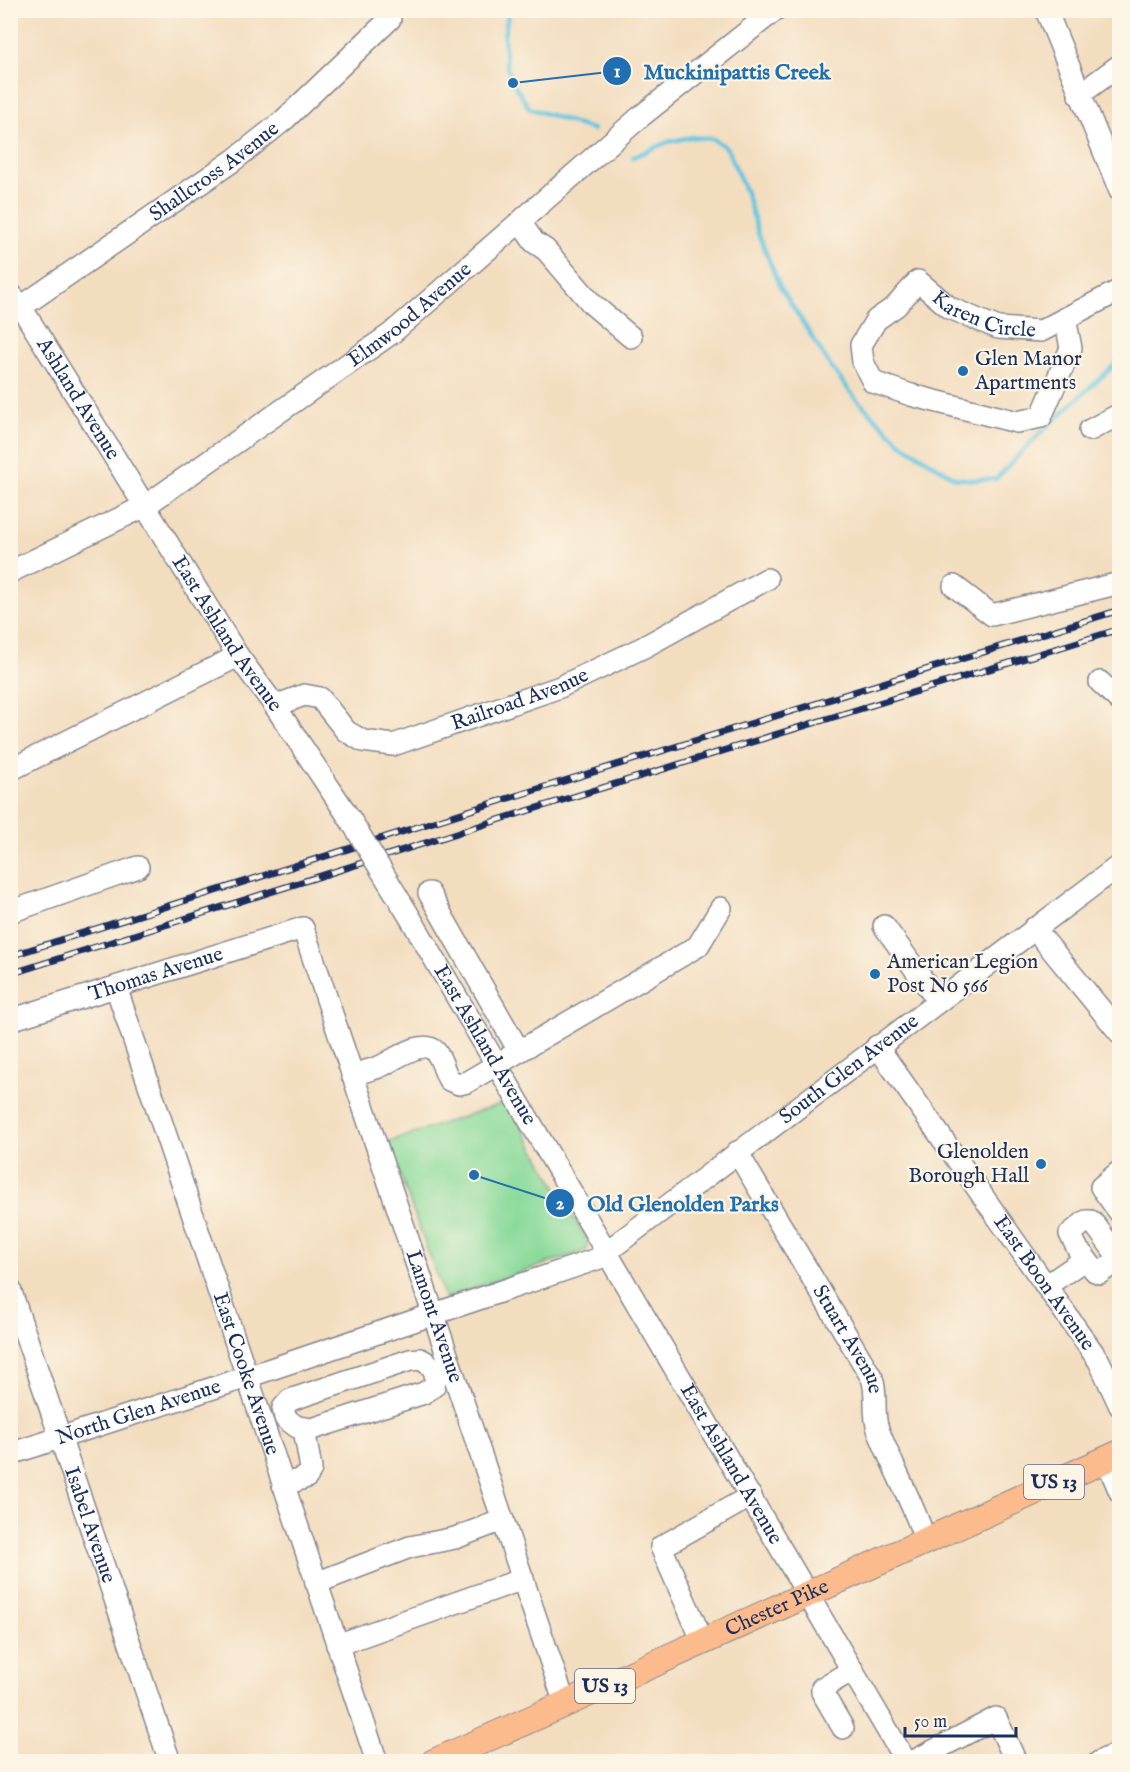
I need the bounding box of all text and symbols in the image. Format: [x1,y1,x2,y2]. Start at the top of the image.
callout: Muckinipattis Creek [602,51,843,91]
text: Muckinipattis Creek [643,59,832,87]
text: 1 [614,61,621,84]
street label: Shallcross Avenue [144,115,285,228]
street label: Elmwood Avenue [342,256,478,373]
street label: Karen Circle [926,285,1037,344]
street label: Ashland Avenue [29,332,126,465]
place label: Glen Manor Apartments [974,346,1082,397]
marker: Glen Manor Apartments [956,364,970,378]
street label: East Ashland Avenue [165,551,288,717]
street label: Railroad Avenue [448,662,593,737]
street label: Thomas Avenue [85,940,227,1008]
place label: American Legion Post No 566 [886,949,1038,1000]
street label: East Ashland Avenue [427,960,543,1131]
marker: American Legion Post No 566 [868,967,882,981]
street label: South Glen Avenue [774,1008,924,1130]
place label: Glenolden Borough Hall [908,1139,1029,1190]
marker: Glenolden Borough Hall [1034,1157,1048,1171]
callout: Old Glenolden Parks [545,1183,790,1223]
text: Old Glenolden Parks [587,1191,779,1219]
text: 2 [556,1193,565,1216]
street label: East Boon Avenue [987,1210,1101,1356]
street label: Lamont Avenue [399,1246,469,1387]
street label: Stuart Avenue [806,1280,888,1395]
street label: East Cooke Avenue [206,1289,286,1459]
street label: North Glen Avenue [53,1373,224,1452]
street label: East Ashland Avenue [673,1379,789,1550]
street label: Isabel Avenue [58,1463,122,1587]
road number: US 13 [1024,1465,1084,1499]
street label: Chester Pike [721,1573,833,1643]
road number: US 13 [575,1669,635,1703]
scale bar [905,1700,1016,1738]
text: 50 m [914,1711,947,1734]

